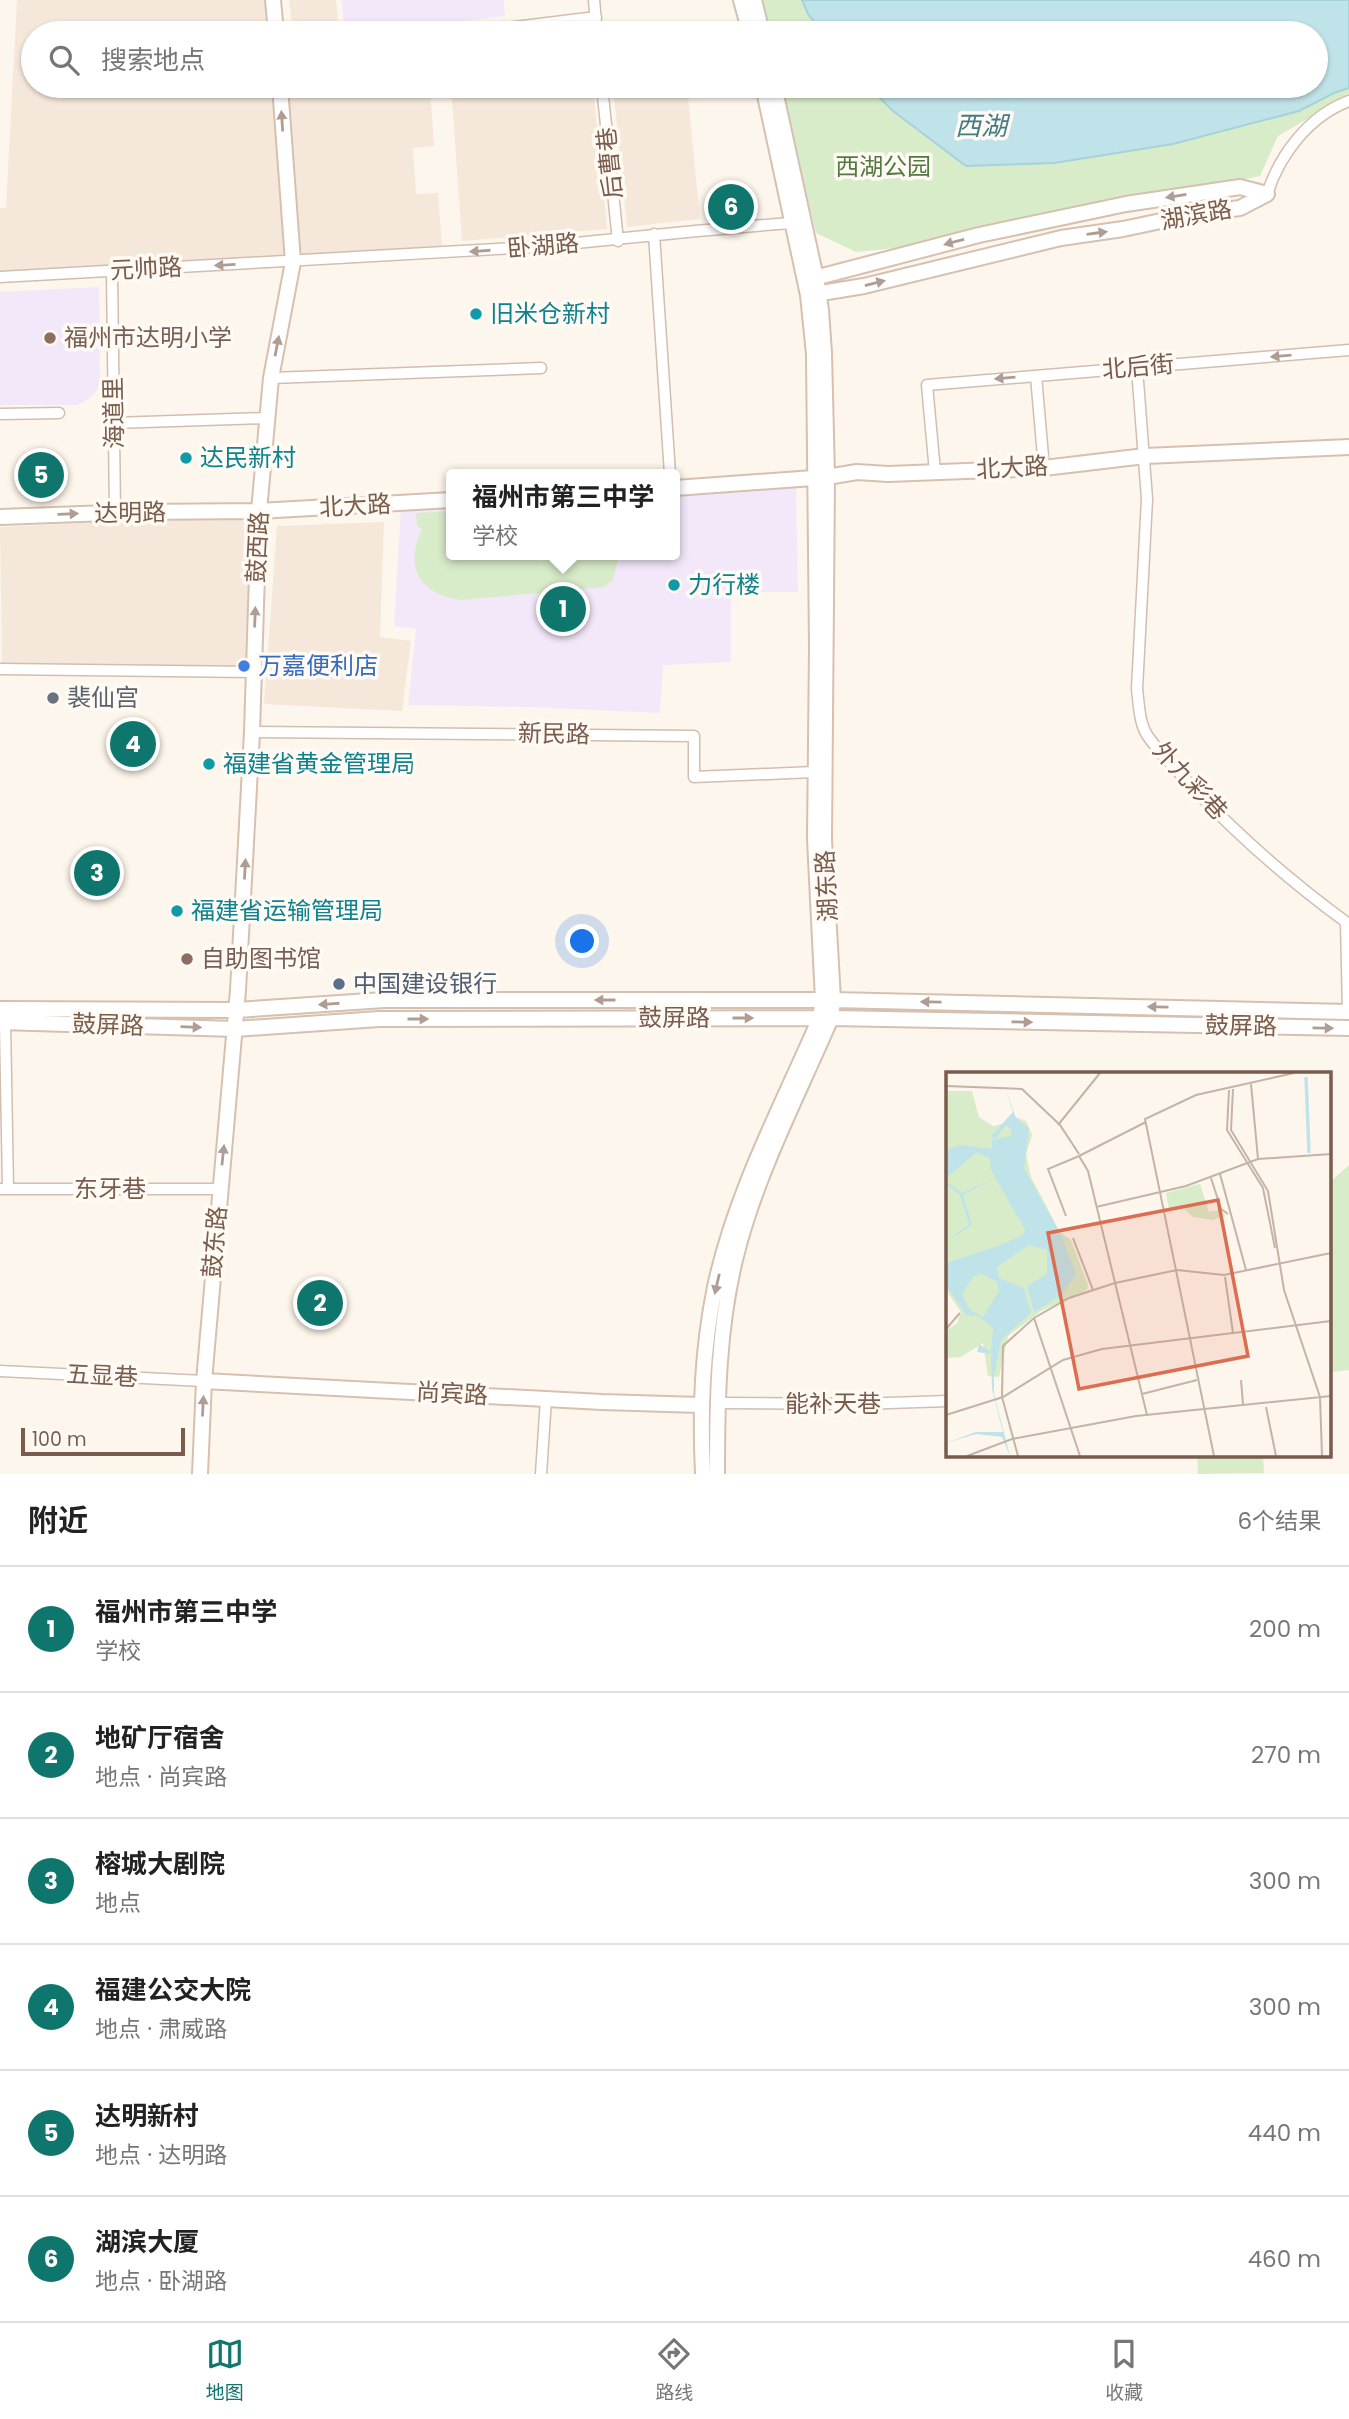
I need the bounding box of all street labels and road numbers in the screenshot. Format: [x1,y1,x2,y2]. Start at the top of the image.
street label: 后曹巷 [589,126,630,201]
street label: 湖滨路 [1158,192,1234,237]
street label: 卧湖路 [506,226,580,265]
street label: 元帅路 [109,250,183,287]
street label: 北后街 [1101,347,1175,386]
street label: 海道里 [96,377,131,449]
street label: 北大路 [975,449,1049,486]
street label: 北大路 [318,487,392,524]
street label: 达明路 [94,495,166,530]
street label: 鼓西路 [239,510,276,584]
street label: 新民路 [518,716,590,751]
street label: 外九彩巷 [1146,734,1235,827]
street label: 湖东路 [808,849,845,923]
street label: 鼓屏路 [638,1001,710,1034]
street label: 鼓屏路 [71,1007,145,1042]
street label: 鼓屏路 [1205,1008,1277,1043]
street label: 东牙巷 [74,1172,146,1205]
street label: 鼓东路 [195,1205,234,1279]
street label: 五显巷 [65,1357,139,1394]
street label: 尚宾路 [415,1375,489,1412]
street label: 能补天巷 [785,1387,881,1420]

